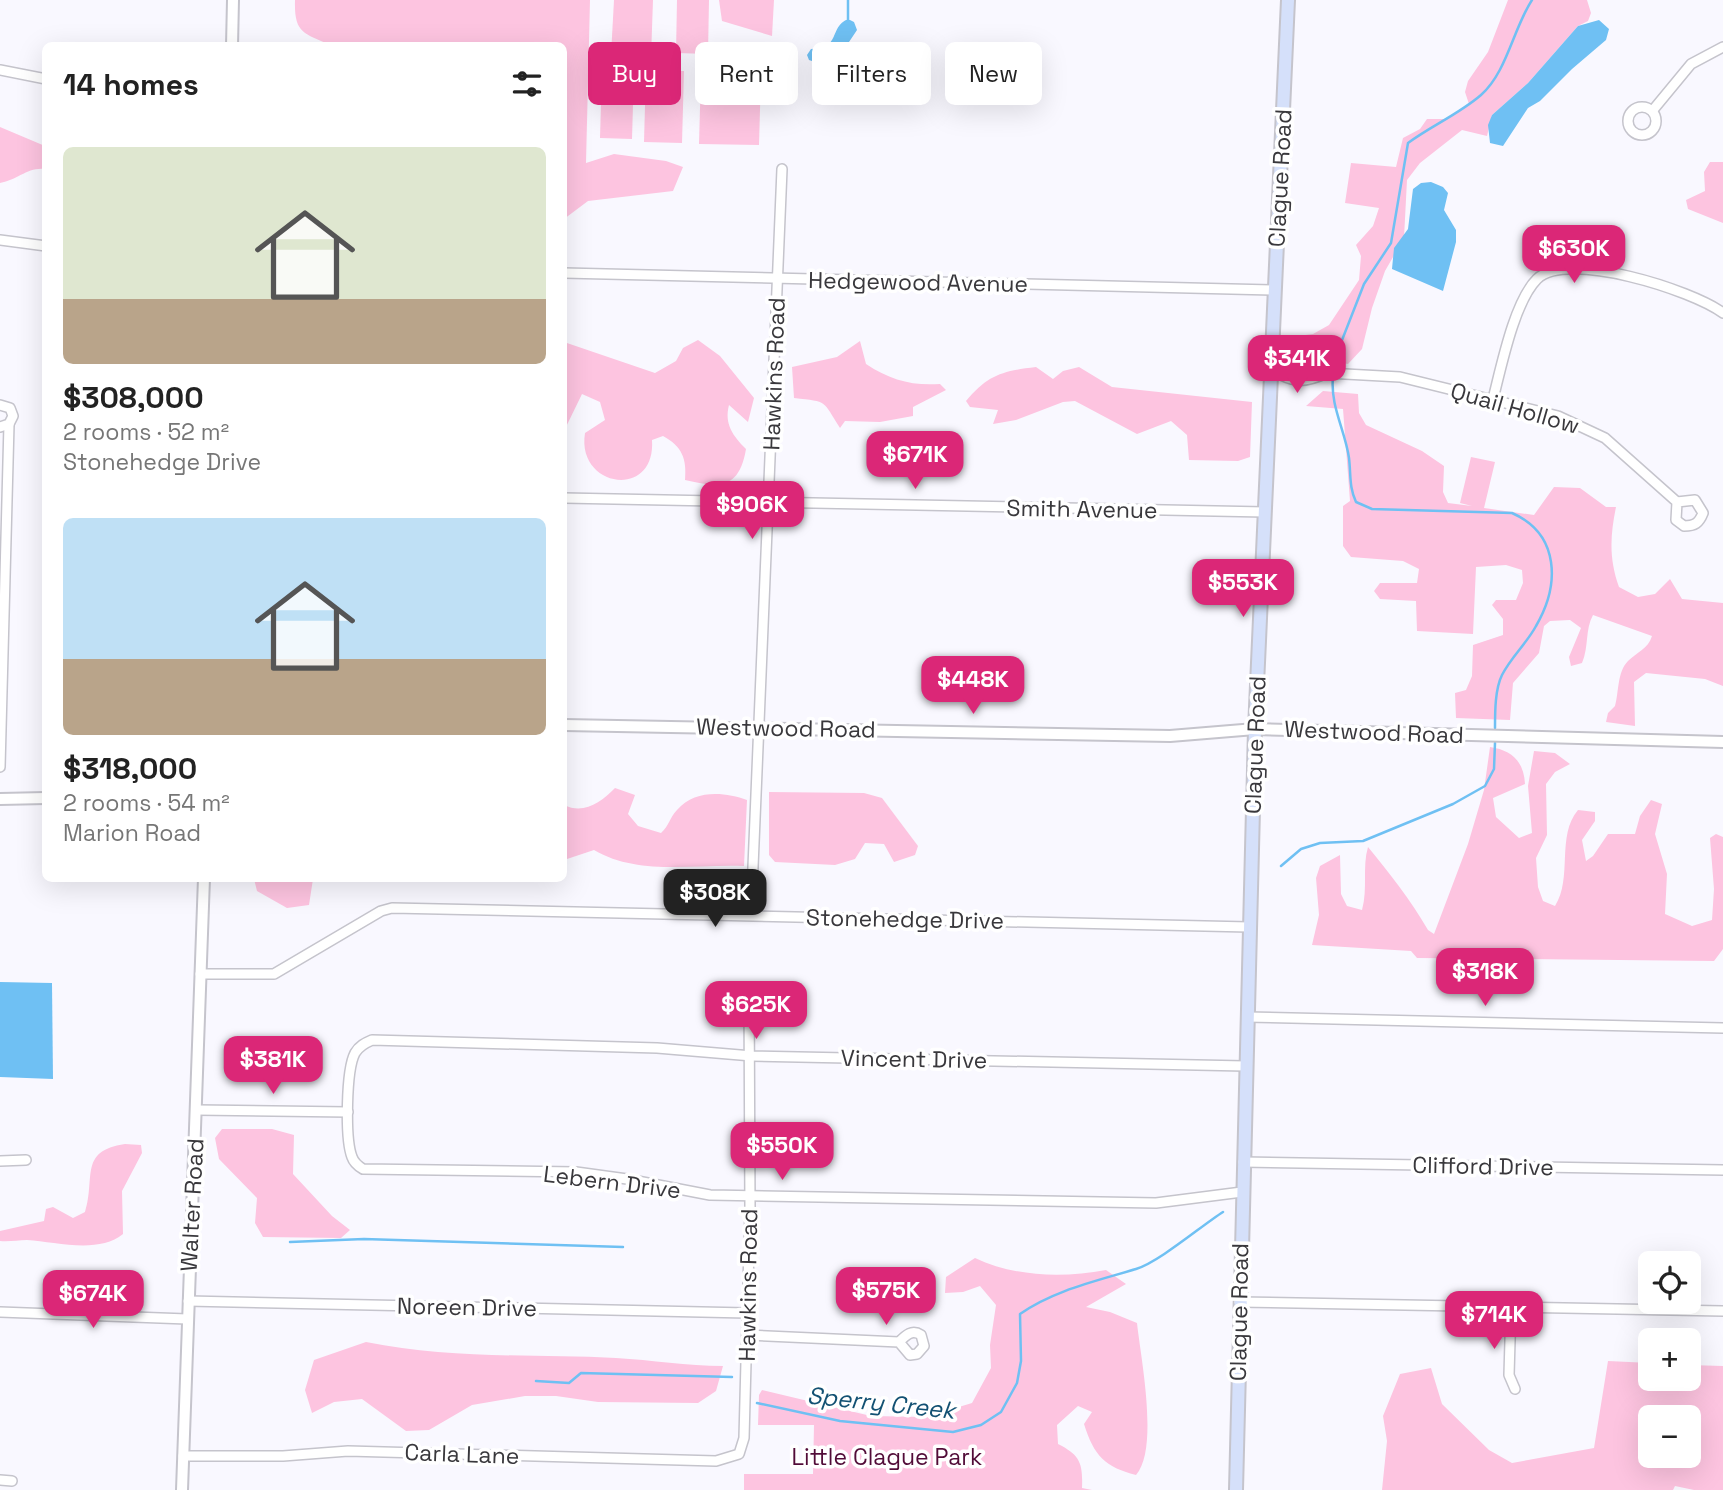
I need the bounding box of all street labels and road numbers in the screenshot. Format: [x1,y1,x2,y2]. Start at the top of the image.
street label: Clague Road [1261,108,1299,248]
street label: Hedgewood Avenue [808,265,1028,299]
street label: Hawkins Road [756,297,792,451]
street label: Quail Hollow [1447,375,1583,441]
street label: Smith Avenue [1006,493,1158,525]
street label: Clague Road [1238,675,1272,815]
street label: Westwood Road [696,711,876,745]
street label: Westwood Road [1284,714,1464,750]
street label: Stonehedge Drive [806,902,1004,936]
street label: Vincent Drive [840,1043,988,1075]
street label: Walter Road [174,1138,210,1272]
street label: Clifford Drive [1412,1150,1554,1182]
street label: Lebern Drive [542,1159,682,1205]
street label: Hawkins Road [732,1208,764,1362]
street label: Clague Road [1223,1243,1255,1381]
street label: Noreen Drive [397,1291,537,1323]
street label: Carla Lane [404,1437,520,1471]

